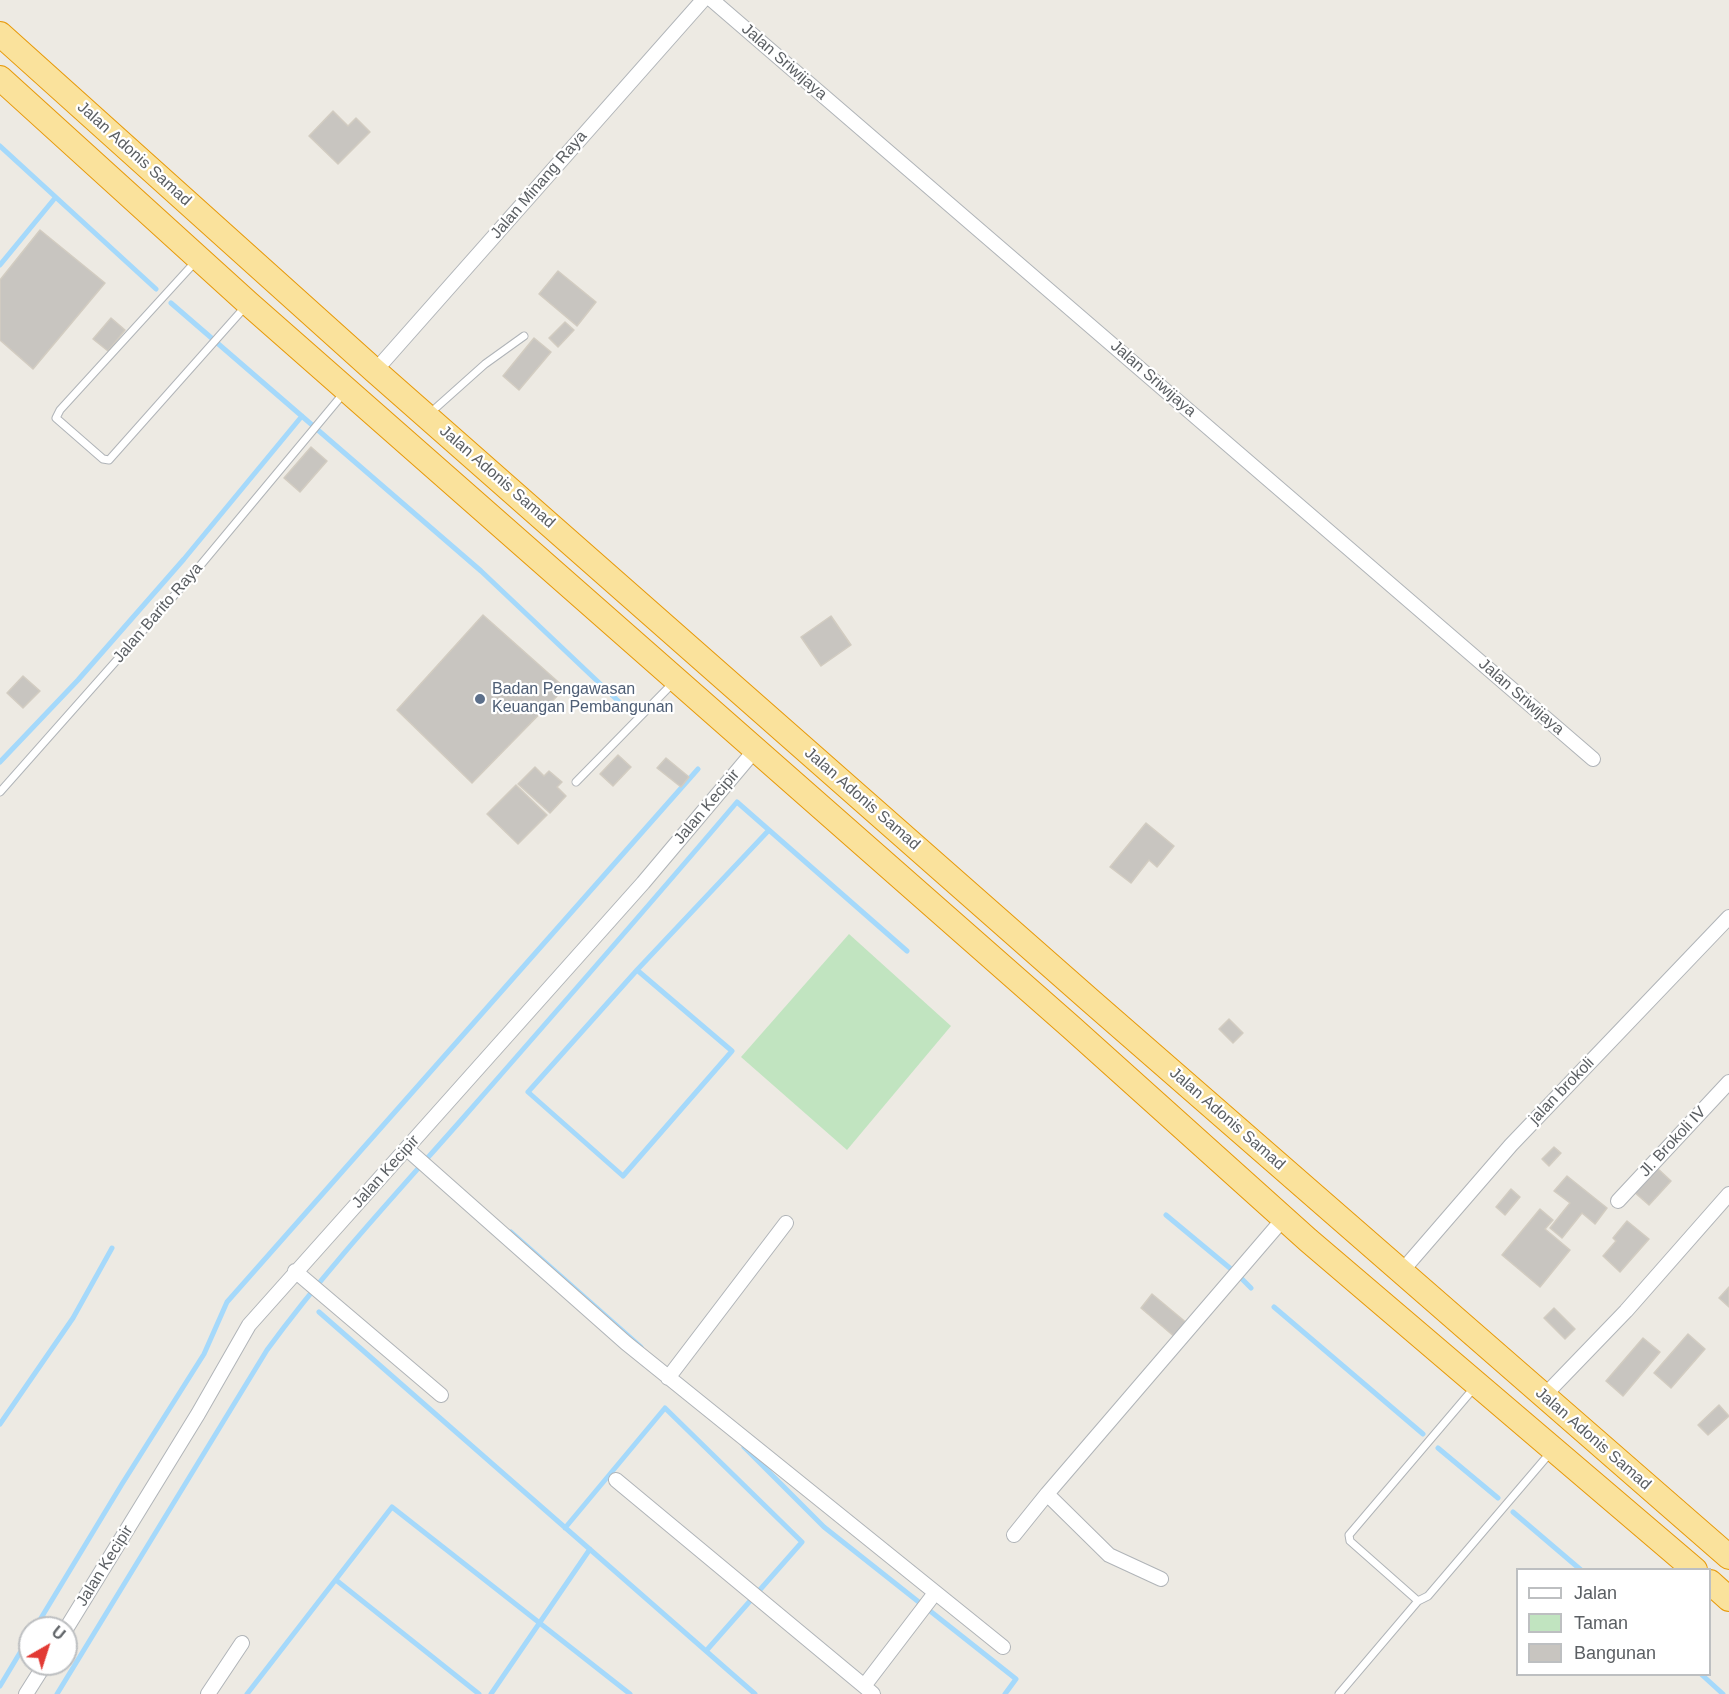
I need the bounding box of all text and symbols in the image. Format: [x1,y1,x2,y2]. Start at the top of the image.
street label: Jalan Sriwijaya [737,20,831,104]
street label: Jalan Adonis Samad [73,98,195,210]
street label: Jalan Minang Raya [487,127,591,243]
street label: Jalan Sriwijaya [1106,337,1200,421]
street label: Jalan Adonis Samad [435,422,559,532]
street label: Jalan Barito Raya [109,559,207,667]
street label: Jalan Sriwijaya [1474,655,1568,739]
place label: Badan Pengawasan Keuangan Pembangunan [492,680,673,718]
marker: Badan Pengawasan Keuangan Pembangunan [473,692,487,706]
street label: Jalan Adonis Samad [800,744,924,854]
street label: Jalan Kecipir [670,766,744,848]
street label: jalan brokoli [1525,1054,1599,1128]
street label: Jalan Adonis Samad [1165,1064,1289,1174]
street label: Jl. Brokoli IV [1636,1103,1710,1181]
street label: Jalan Kecipir [348,1132,424,1212]
street label: Jalan Adonis Samad [1531,1384,1655,1494]
street label: Jalan Kecipir [73,1522,137,1610]
legend [1516,1568,1711,1676]
text: Jalan [1574,1583,1617,1603]
text: Taman [1574,1613,1628,1633]
north arrow [18,1616,78,1676]
text: U [49,1623,68,1643]
text: Bangunan [1574,1643,1656,1663]

